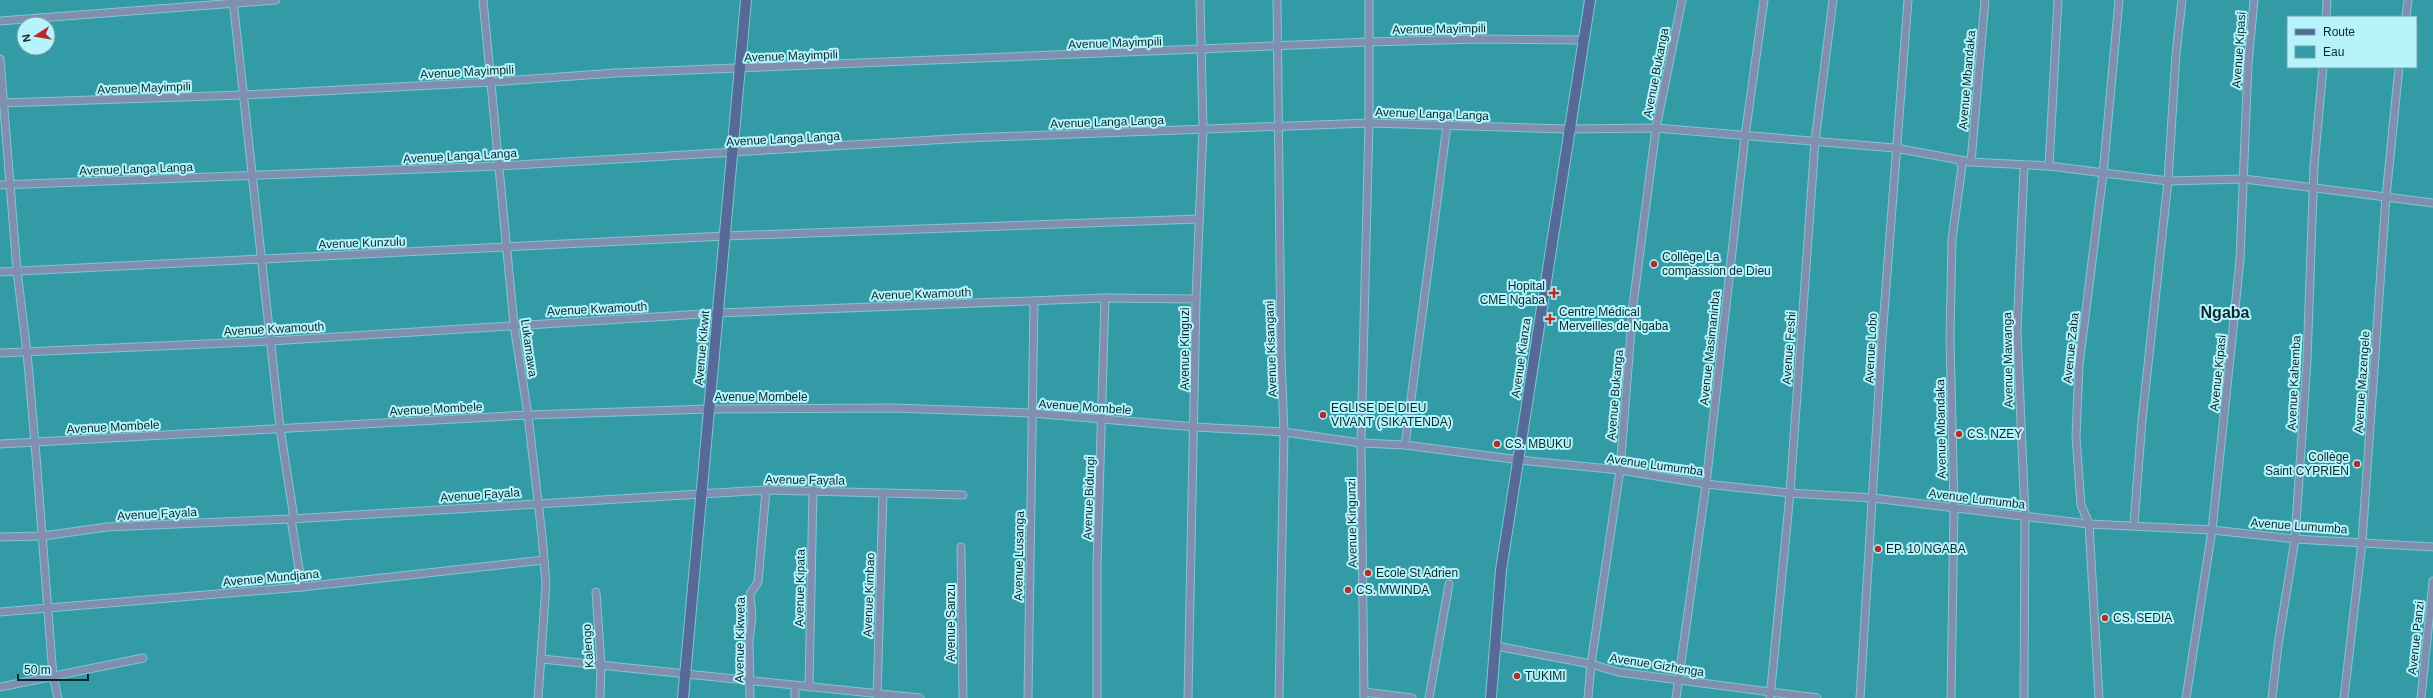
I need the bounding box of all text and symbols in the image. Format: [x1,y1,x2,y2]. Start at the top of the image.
street label: Avenue Kipasi [2229,11,2249,89]
north arrow [16,16,56,56]
legend [2287,16,2417,68]
street label: Avenue Mayimpili [1392,21,1486,37]
text: Route [2323,25,2355,39]
street label: Avenue Bukanga [1640,27,1672,119]
street label: Avenue Mbandaka [1956,29,1978,130]
text: N [20,33,33,43]
street label: Avenue Mayimpili [1068,34,1162,52]
text: Eau [2323,45,2344,59]
street label: Avenue Mayimpili [744,47,838,65]
street label: Avenue Mayimpili [420,63,514,81]
street label: Avenue Mayimpili [97,79,191,97]
street label: Avenue Langa Langa [1375,105,1489,123]
street label: Avenue Langa Langa [1050,113,1164,131]
street label: Avenue Langa Langa [726,129,841,149]
street label: Avenue Langa Langa [403,146,518,166]
street label: Avenue Langa Langa [79,160,193,178]
street label: Avenue Kunzulu [318,234,406,252]
place label: Collège La compassion de Dieu [1662,250,1771,278]
marker: Collège La compassion de Dieu [1649,259,1659,269]
place label: Hopital CME Ngaba [1480,279,1545,307]
street label: Avenue Kwamouth [871,285,971,303]
marker: Hopital CME Ngaba [1548,287,1560,299]
street label: Avenue Masimaninba [1697,290,1723,406]
street label: Avenue Kwamouth [546,299,648,319]
street label: Avenue Kisangani [1262,301,1280,397]
district label: Ngaba [2201,304,2250,321]
place label: Centre Médical Merveilles de Ngaba [1559,305,1669,333]
street label: Avenue Kinguzi [1178,307,1192,391]
street label: Avenue Kikwit [692,309,712,386]
street label: Avenue Feshi [1779,311,1799,385]
street label: Avenue Lobo [1862,312,1880,384]
street label: Avenue Mawanga [2000,312,2016,408]
street label: Avenue Zaba [2060,312,2082,384]
marker: Centre Médical Merveilles de Ngaba [1544,313,1556,325]
street label: Avenue Kianza [1508,317,1534,399]
street label: Lukamawa [518,318,540,378]
street label: Avenue Kwamouth [223,319,325,339]
street label: Avenue Mazengele [2351,330,2373,434]
street label: Avenue Kipasi [2207,334,2229,412]
street label: Avenue Kahemba [2285,335,2303,431]
street label: Avenue Bukanga [1604,349,1626,441]
street label: Avenue Mbandaka [1933,379,1949,479]
street label: Avenue Mombele [714,390,808,404]
street label: Avenue Mombele [1038,397,1132,417]
street label: Avenue Mombele [389,400,483,418]
place label: EGLISE DE DIEU VIVANT (SIKATENDA) [1331,401,1452,429]
marker: EGLISE DE DIEU VIVANT (SIKATENDA) [1318,410,1328,420]
street label: Avenue Mombele [66,418,160,436]
place label: CS. NZEY [1967,427,2022,441]
marker: CS. NZEY [1954,429,1964,439]
place label: CS. MBUKU [1505,437,1572,451]
marker: CS. MBUKU [1492,439,1502,449]
place label: Collège Saint CYPRIEN [2265,450,2349,478]
street label: Avenue Lumumba [1606,451,1704,479]
street label: Avenue Bidungi [1081,456,1097,540]
marker: Collège Saint CYPRIEN [2352,459,2362,469]
street label: Avenue Fayala [765,472,845,488]
street label: Avenue Kingunzi [1344,478,1360,568]
street label: Avenue Fayala [440,485,521,505]
street label: Avenue Lumumba [1928,486,2026,512]
street label: Avenue Fayala [117,505,198,523]
street label: Avenue Lusanga [1011,511,1027,601]
street label: Avenue Lumumba [2250,516,2348,536]
place label: EP. 10 NGABA [1886,542,1966,556]
marker: EP. 10 NGABA [1873,544,1883,554]
street label: Avenue Kipata [792,549,808,627]
street label: Avenue Kimbao [861,552,877,637]
place label: Ecole St Adrien [1376,566,1458,580]
street label: Avenue Mundjana [222,567,320,589]
marker: Ecole St Adrien [1363,568,1373,578]
place label: CS. MWINDA [1356,583,1429,597]
street label: Avenue Sanzu [944,584,958,662]
marker: CS. MWINDA [1343,585,1353,595]
street label: Avenue Kikweta [732,597,748,683]
street label: Avenue Panzi [2405,601,2427,675]
place label: CS. SEDIA [2113,611,2172,625]
marker: CS. SEDIA [2100,613,2110,623]
street label: Kalengo [579,623,597,668]
street label: Avenue Gizhenga [1609,651,1705,679]
scale bar [18,656,88,682]
text: 50 m [24,663,51,677]
place label: TUKIMI [1525,669,1566,683]
marker: TUKIMI [1512,671,1522,681]

